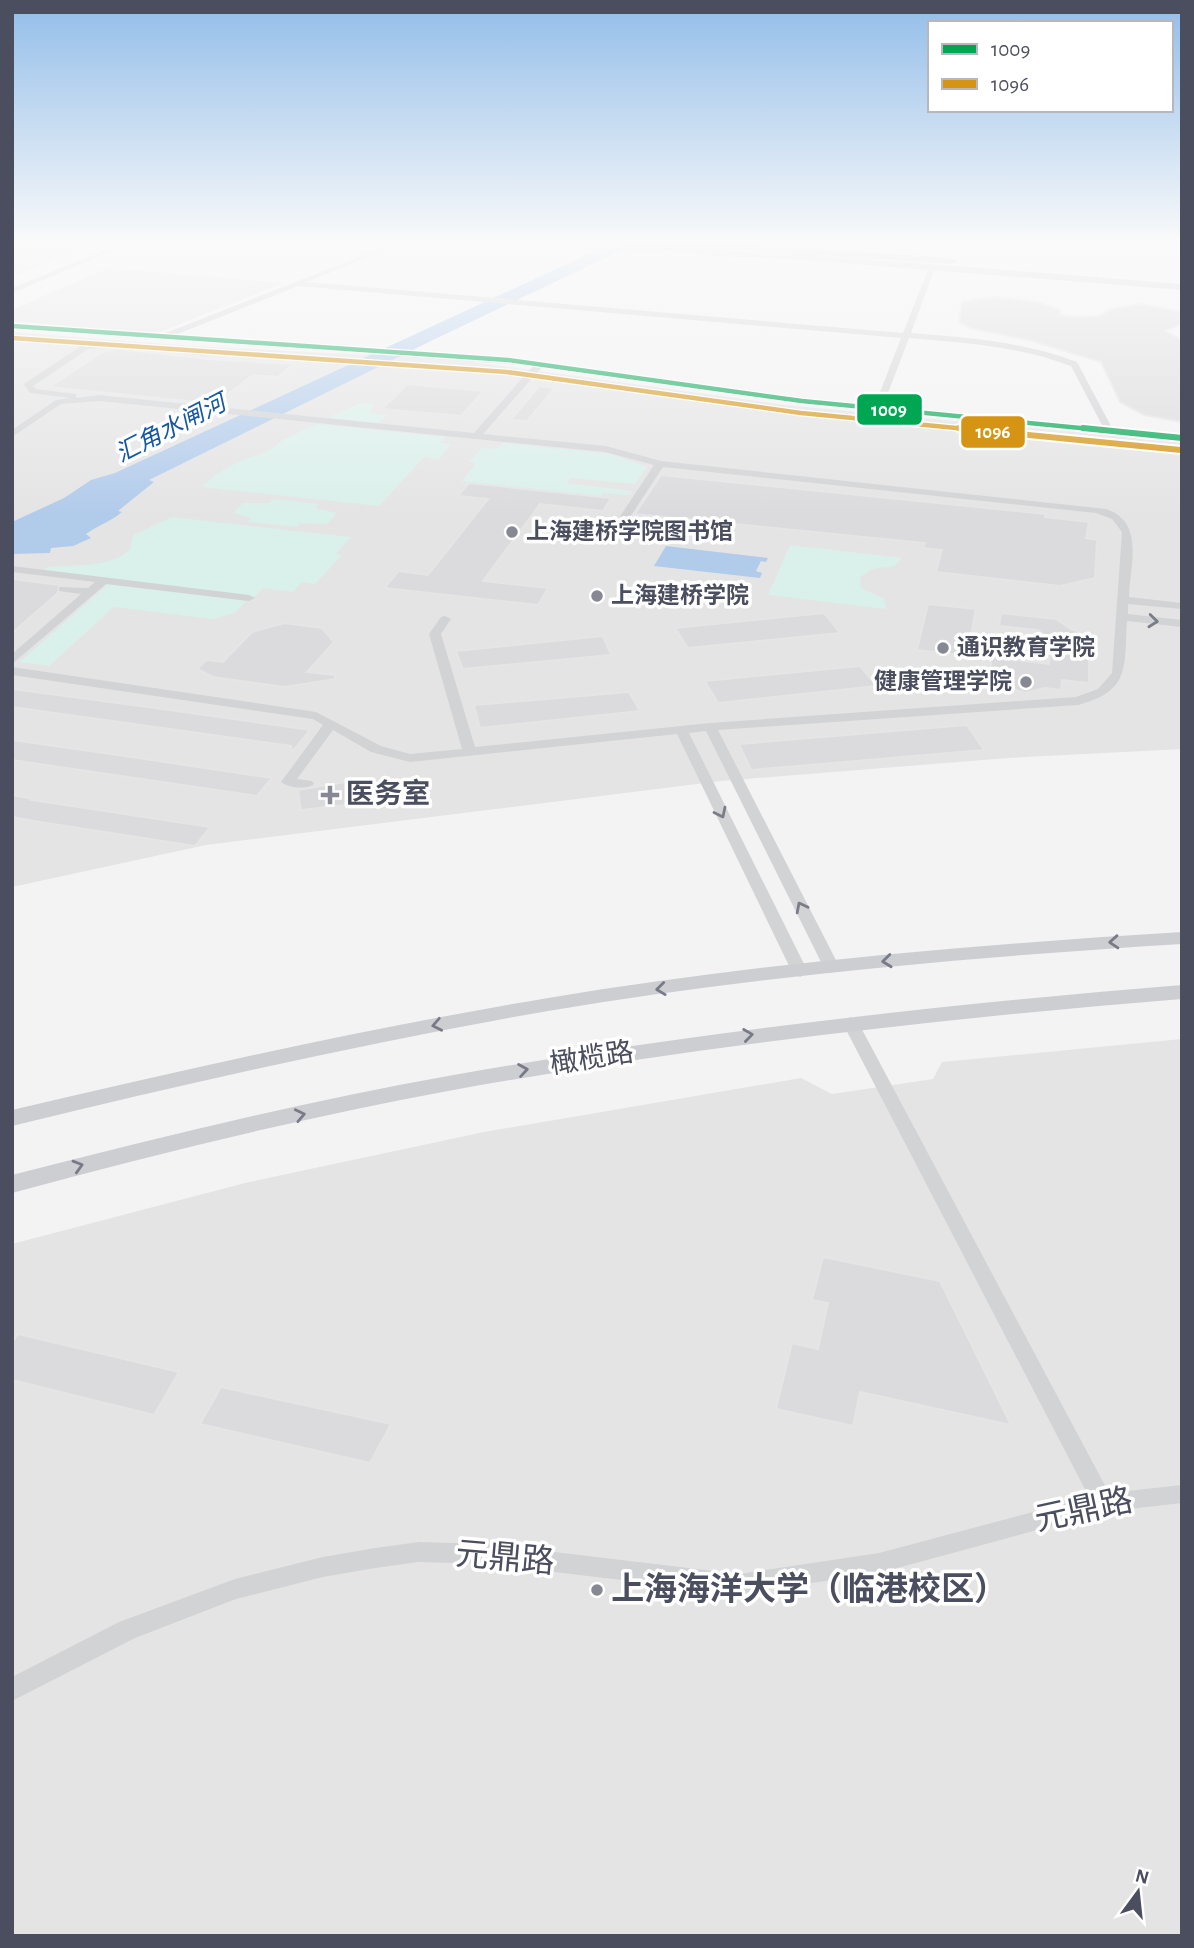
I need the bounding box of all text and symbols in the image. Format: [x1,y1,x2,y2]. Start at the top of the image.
legend [928,21,1173,112]
text: 1009 [991,39,1030,60]
text: 1096 [991,74,1029,95]
water label: 汇角水闸河 [111,387,233,467]
line badge: 1009 [856,393,923,426]
text: 1009 [871,401,907,420]
line badge: 1096 [960,415,1026,449]
text: 1096 [975,423,1011,442]
place label: 上海建桥学院图书馆 [526,519,733,544]
marker: 上海建桥学院图书馆 [504,524,520,540]
place label: 上海建桥学院 [611,583,749,608]
marker: 上海建桥学院 [589,588,605,604]
one-way arrow [1147,613,1158,628]
place label: 通识教育学院 [957,635,1095,660]
marker: 通识教育学院 [935,640,951,656]
place label: 健康管理学院 [874,669,1012,694]
marker: 健康管理学院 [1018,674,1034,690]
place label: 医务室 [346,778,430,809]
marker: 医务室 [320,785,340,805]
one-way arrow [713,806,727,818]
one-way arrow [796,902,810,914]
one-way arrow [1108,934,1119,949]
one-way arrow [881,954,893,969]
one-way arrow [655,981,667,996]
one-way arrow [431,1017,443,1032]
one-way arrow [742,1028,753,1043]
street label: 橄榄路 [548,1037,636,1079]
one-way arrow [517,1063,529,1078]
one-way arrow [294,1109,306,1124]
one-way arrow [72,1159,84,1174]
street label: 元鼎路 [1032,1483,1136,1537]
street label: 元鼎路 [454,1536,556,1580]
place label: 上海海洋大学（临港校区） [611,1571,1007,1607]
marker: 上海海洋大学（临港校区） [589,1582,605,1598]
north arrow [1103,1857,1173,1927]
text: N [1133,1866,1151,1888]

